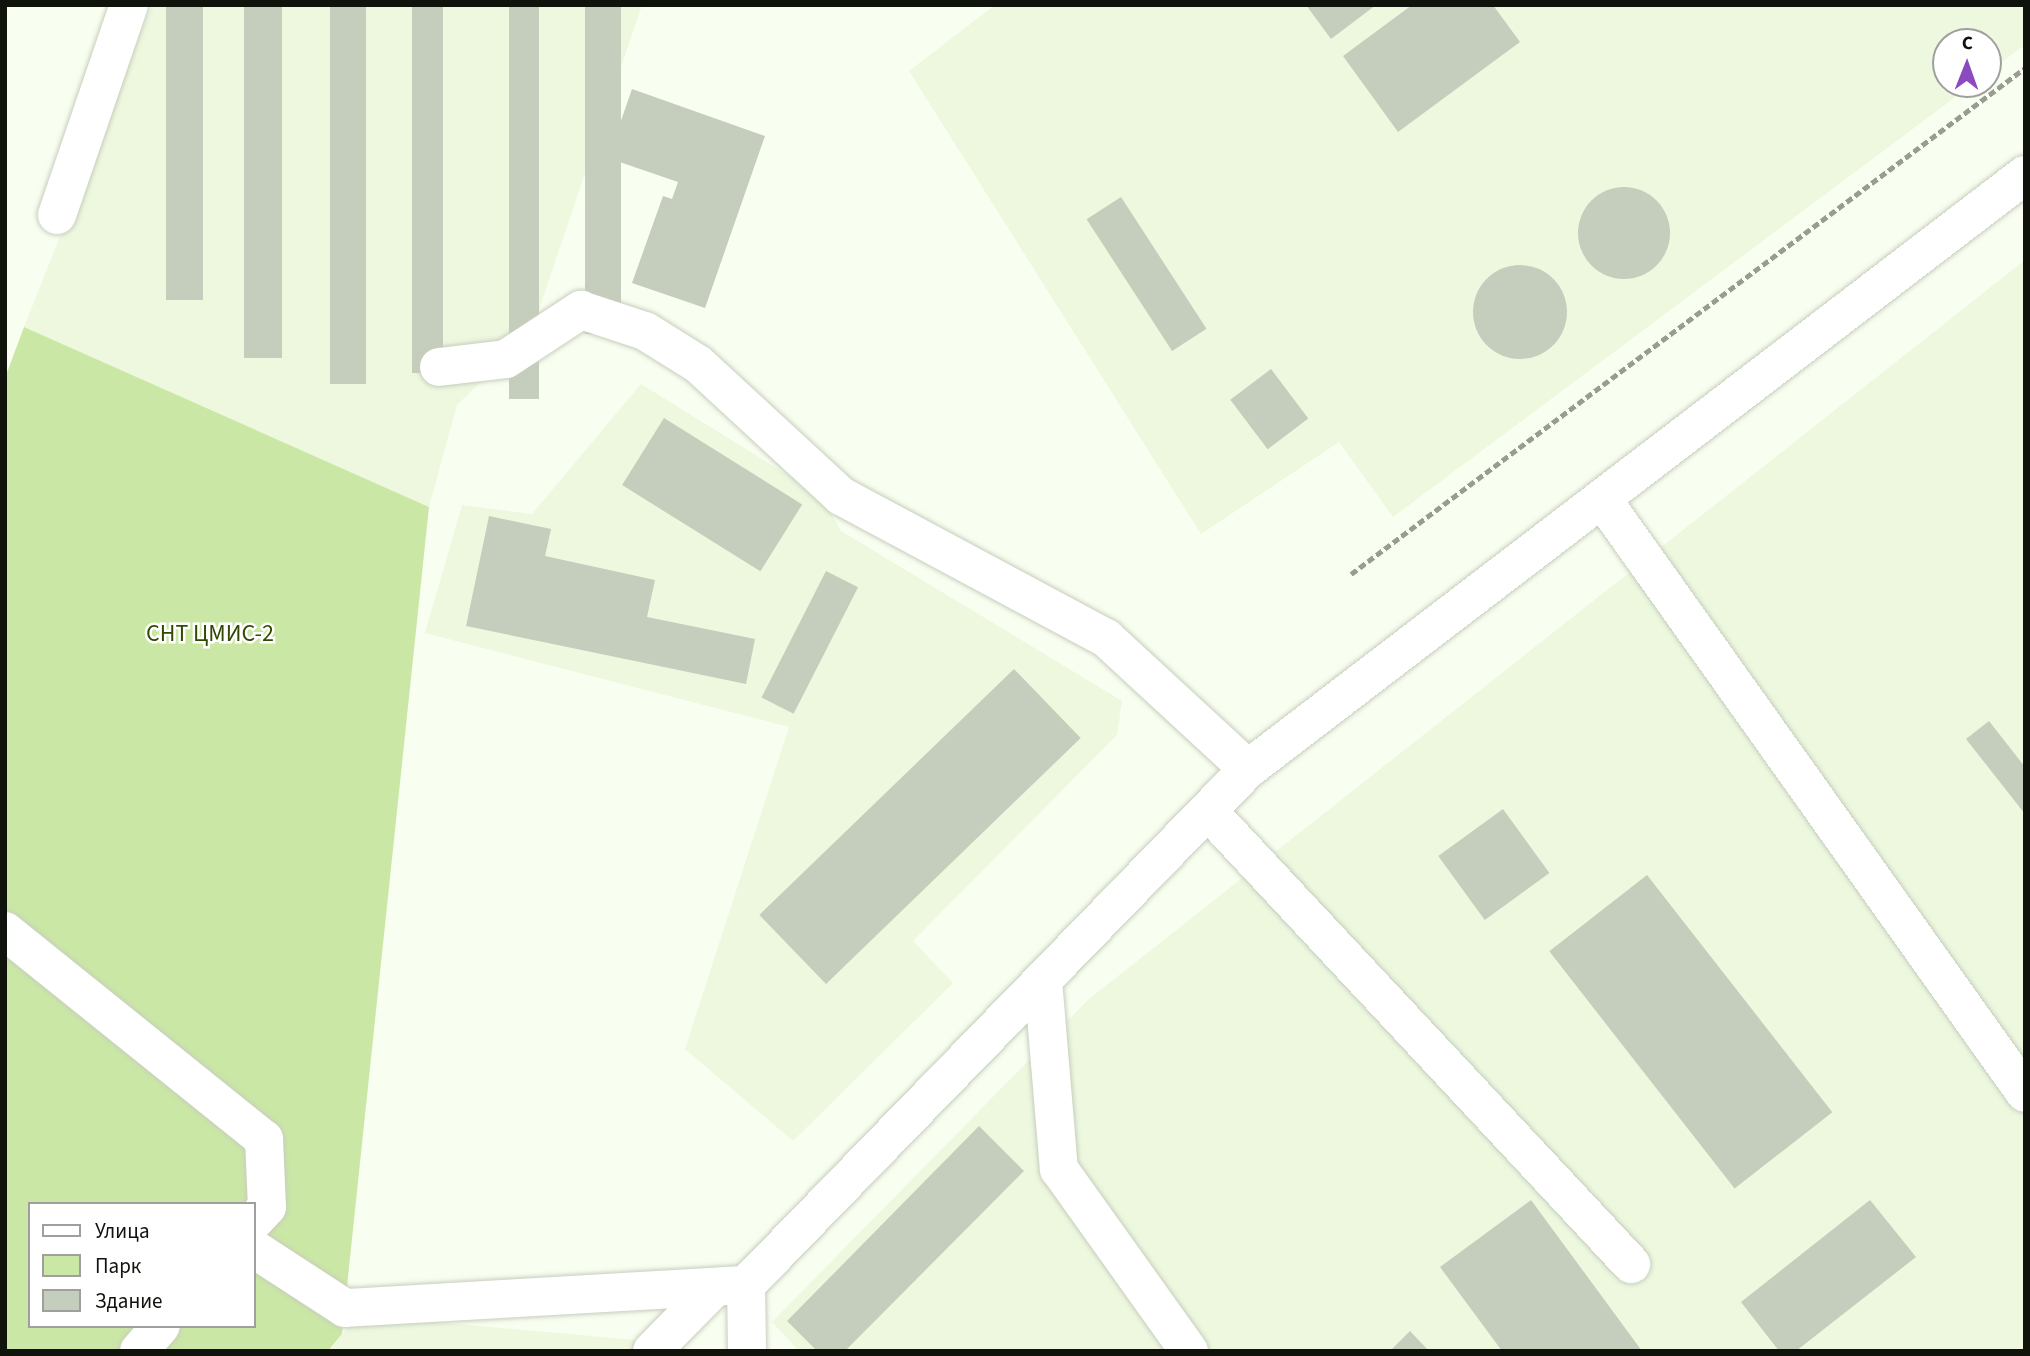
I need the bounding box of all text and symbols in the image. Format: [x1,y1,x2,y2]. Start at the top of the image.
north arrow [1932,28,2002,98]
text: С [1962,30,1973,57]
park label: СНТ ЦМИС-2 [146,620,274,648]
legend [28,1202,256,1328]
text: Улица [95,1216,150,1246]
text: Парк [95,1251,141,1281]
text: Здание [95,1286,163,1316]

